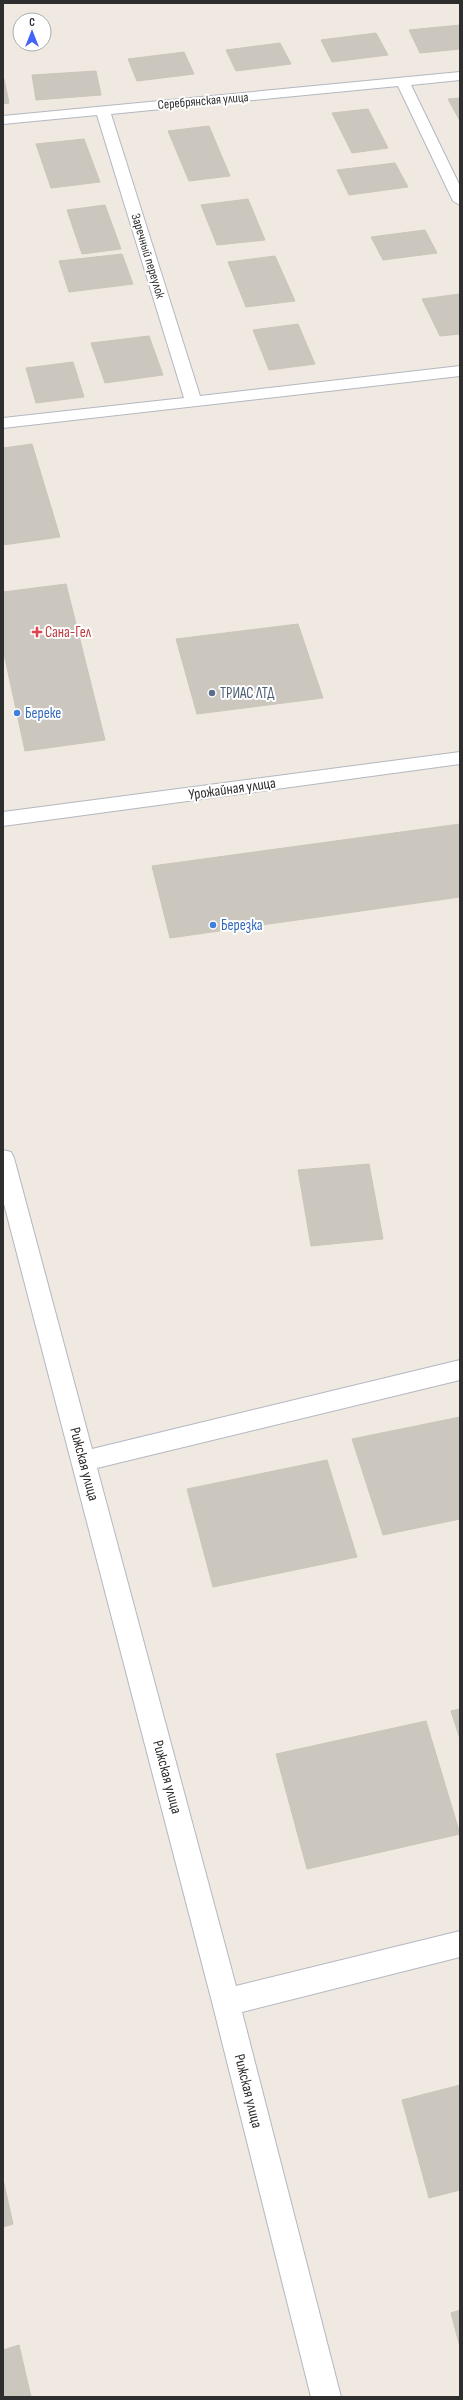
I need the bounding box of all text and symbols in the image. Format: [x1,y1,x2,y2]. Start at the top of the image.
north arrow [12,12,52,52]
text: С [29,16,35,29]
street label: Серебрянская улица [157,89,249,113]
street label: Заречный переулок [127,212,169,301]
place label: Сана-Гел [45,623,92,642]
marker: Сана-Гел [32,627,42,637]
place label: ТРИАС ЛТД [220,684,275,703]
marker: ТРИАС ЛТД [207,688,217,698]
place label: Береке [25,704,61,723]
marker: Береке [12,708,22,718]
street label: Урожайная улица [187,773,277,805]
place label: Березка [221,916,263,935]
marker: Березка [208,920,218,930]
street label: Рижская улица [65,1425,103,1503]
street label: Рижская улица [148,1738,186,1816]
street label: Рижская улица [230,2052,266,2130]

